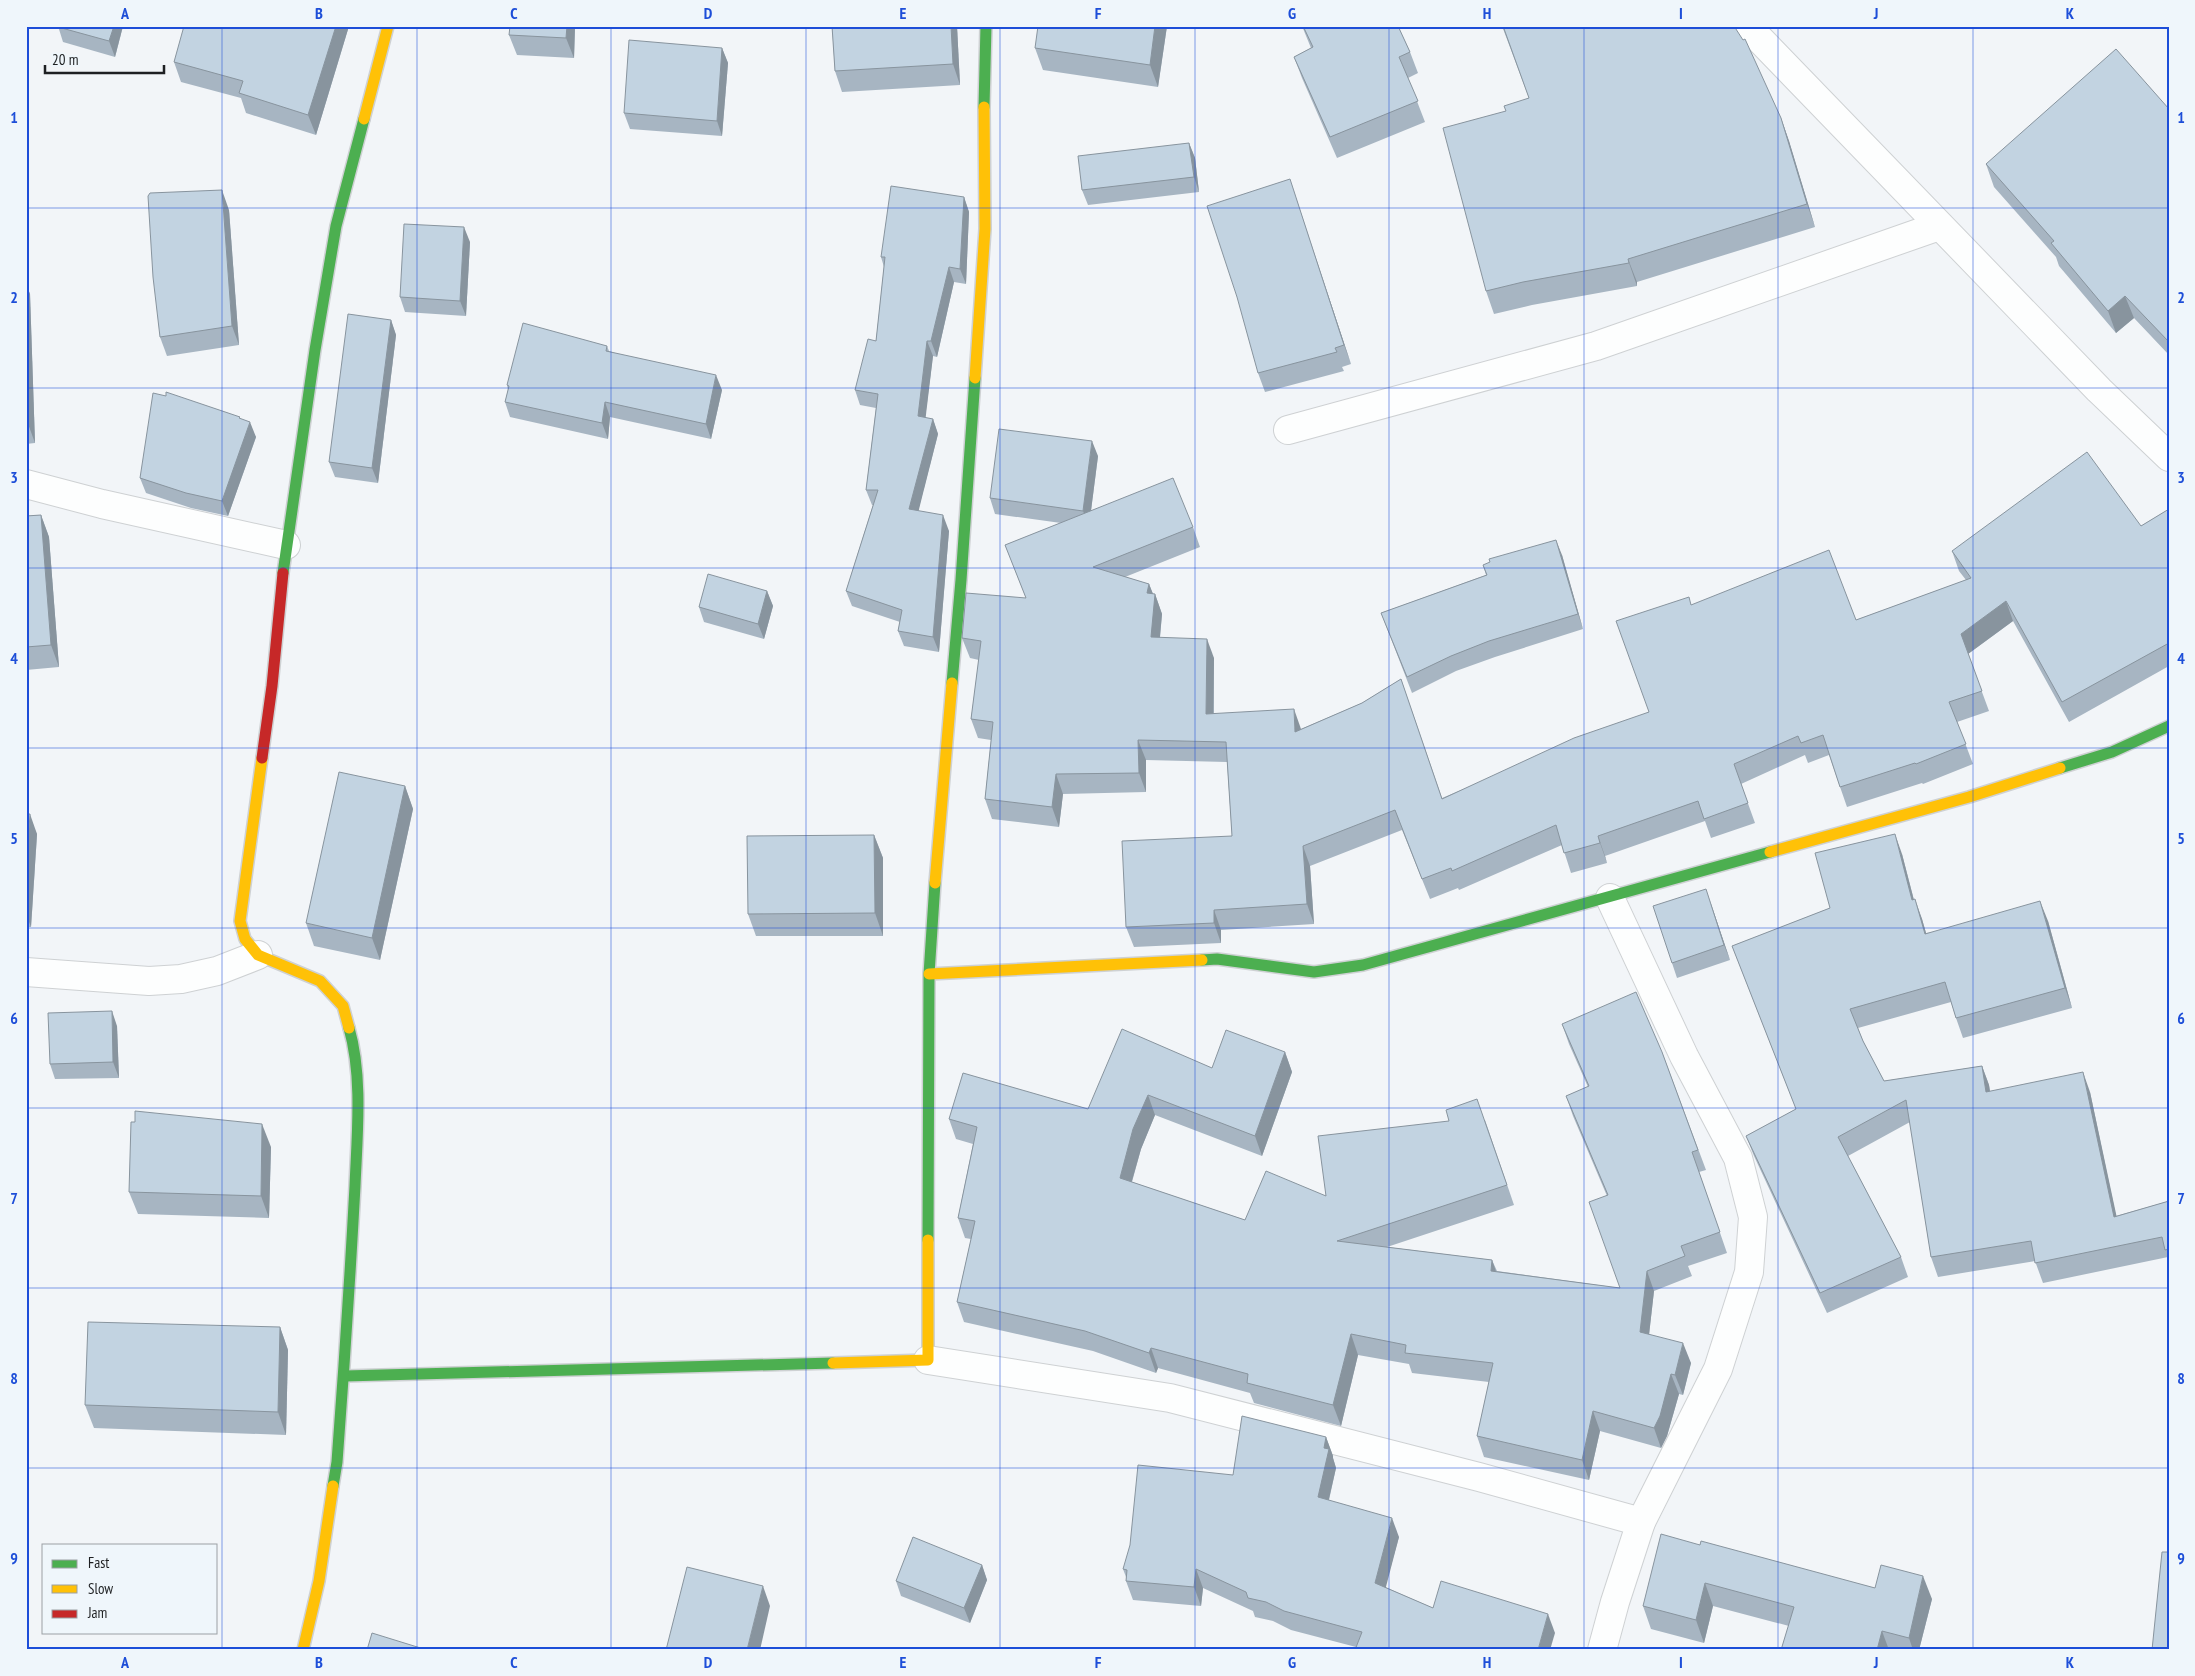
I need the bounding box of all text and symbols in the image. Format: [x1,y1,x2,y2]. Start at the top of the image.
text: A [120,3,130,23]
text: B [315,3,323,23]
text: C [510,3,518,23]
text: D [704,3,713,23]
text: E [900,3,907,23]
text: F [1095,3,1102,23]
text: G [1288,3,1296,23]
text: H [1483,3,1491,23]
text: I [1679,3,1683,23]
text: J [1873,3,1878,23]
text: K [2066,3,2075,23]
scale bar [45,42,164,74]
text: 20 m [52,50,78,69]
text: 1 [10,107,18,127]
text: 1 [2177,107,2185,127]
text: 2 [10,287,18,307]
text: 2 [2177,287,2185,307]
text: 3 [10,467,18,487]
text: 3 [2177,467,2185,487]
text: 4 [10,648,18,668]
text: 4 [2177,648,2185,668]
text: 5 [10,828,18,848]
text: 5 [2177,828,2185,848]
text: 6 [10,1008,18,1028]
text: 6 [2177,1008,2185,1028]
text: 7 [10,1188,18,1208]
text: 7 [2177,1188,2185,1208]
text: 8 [10,1368,18,1388]
text: 8 [2177,1368,2185,1388]
legend [42,1544,218,1634]
text: 9 [10,1548,18,1568]
text: 9 [2177,1548,2185,1568]
text: Fast [88,1553,109,1572]
text: Slow [88,1579,113,1598]
text: Jam [87,1603,107,1622]
text: A [120,1652,130,1672]
text: B [315,1652,323,1672]
text: C [510,1652,518,1672]
text: D [704,1652,713,1672]
text: E [900,1652,907,1672]
text: F [1095,1652,1102,1672]
text: G [1288,1652,1296,1672]
text: H [1483,1652,1491,1672]
text: I [1679,1652,1683,1672]
text: J [1873,1652,1878,1672]
text: K [2066,1652,2075,1672]

